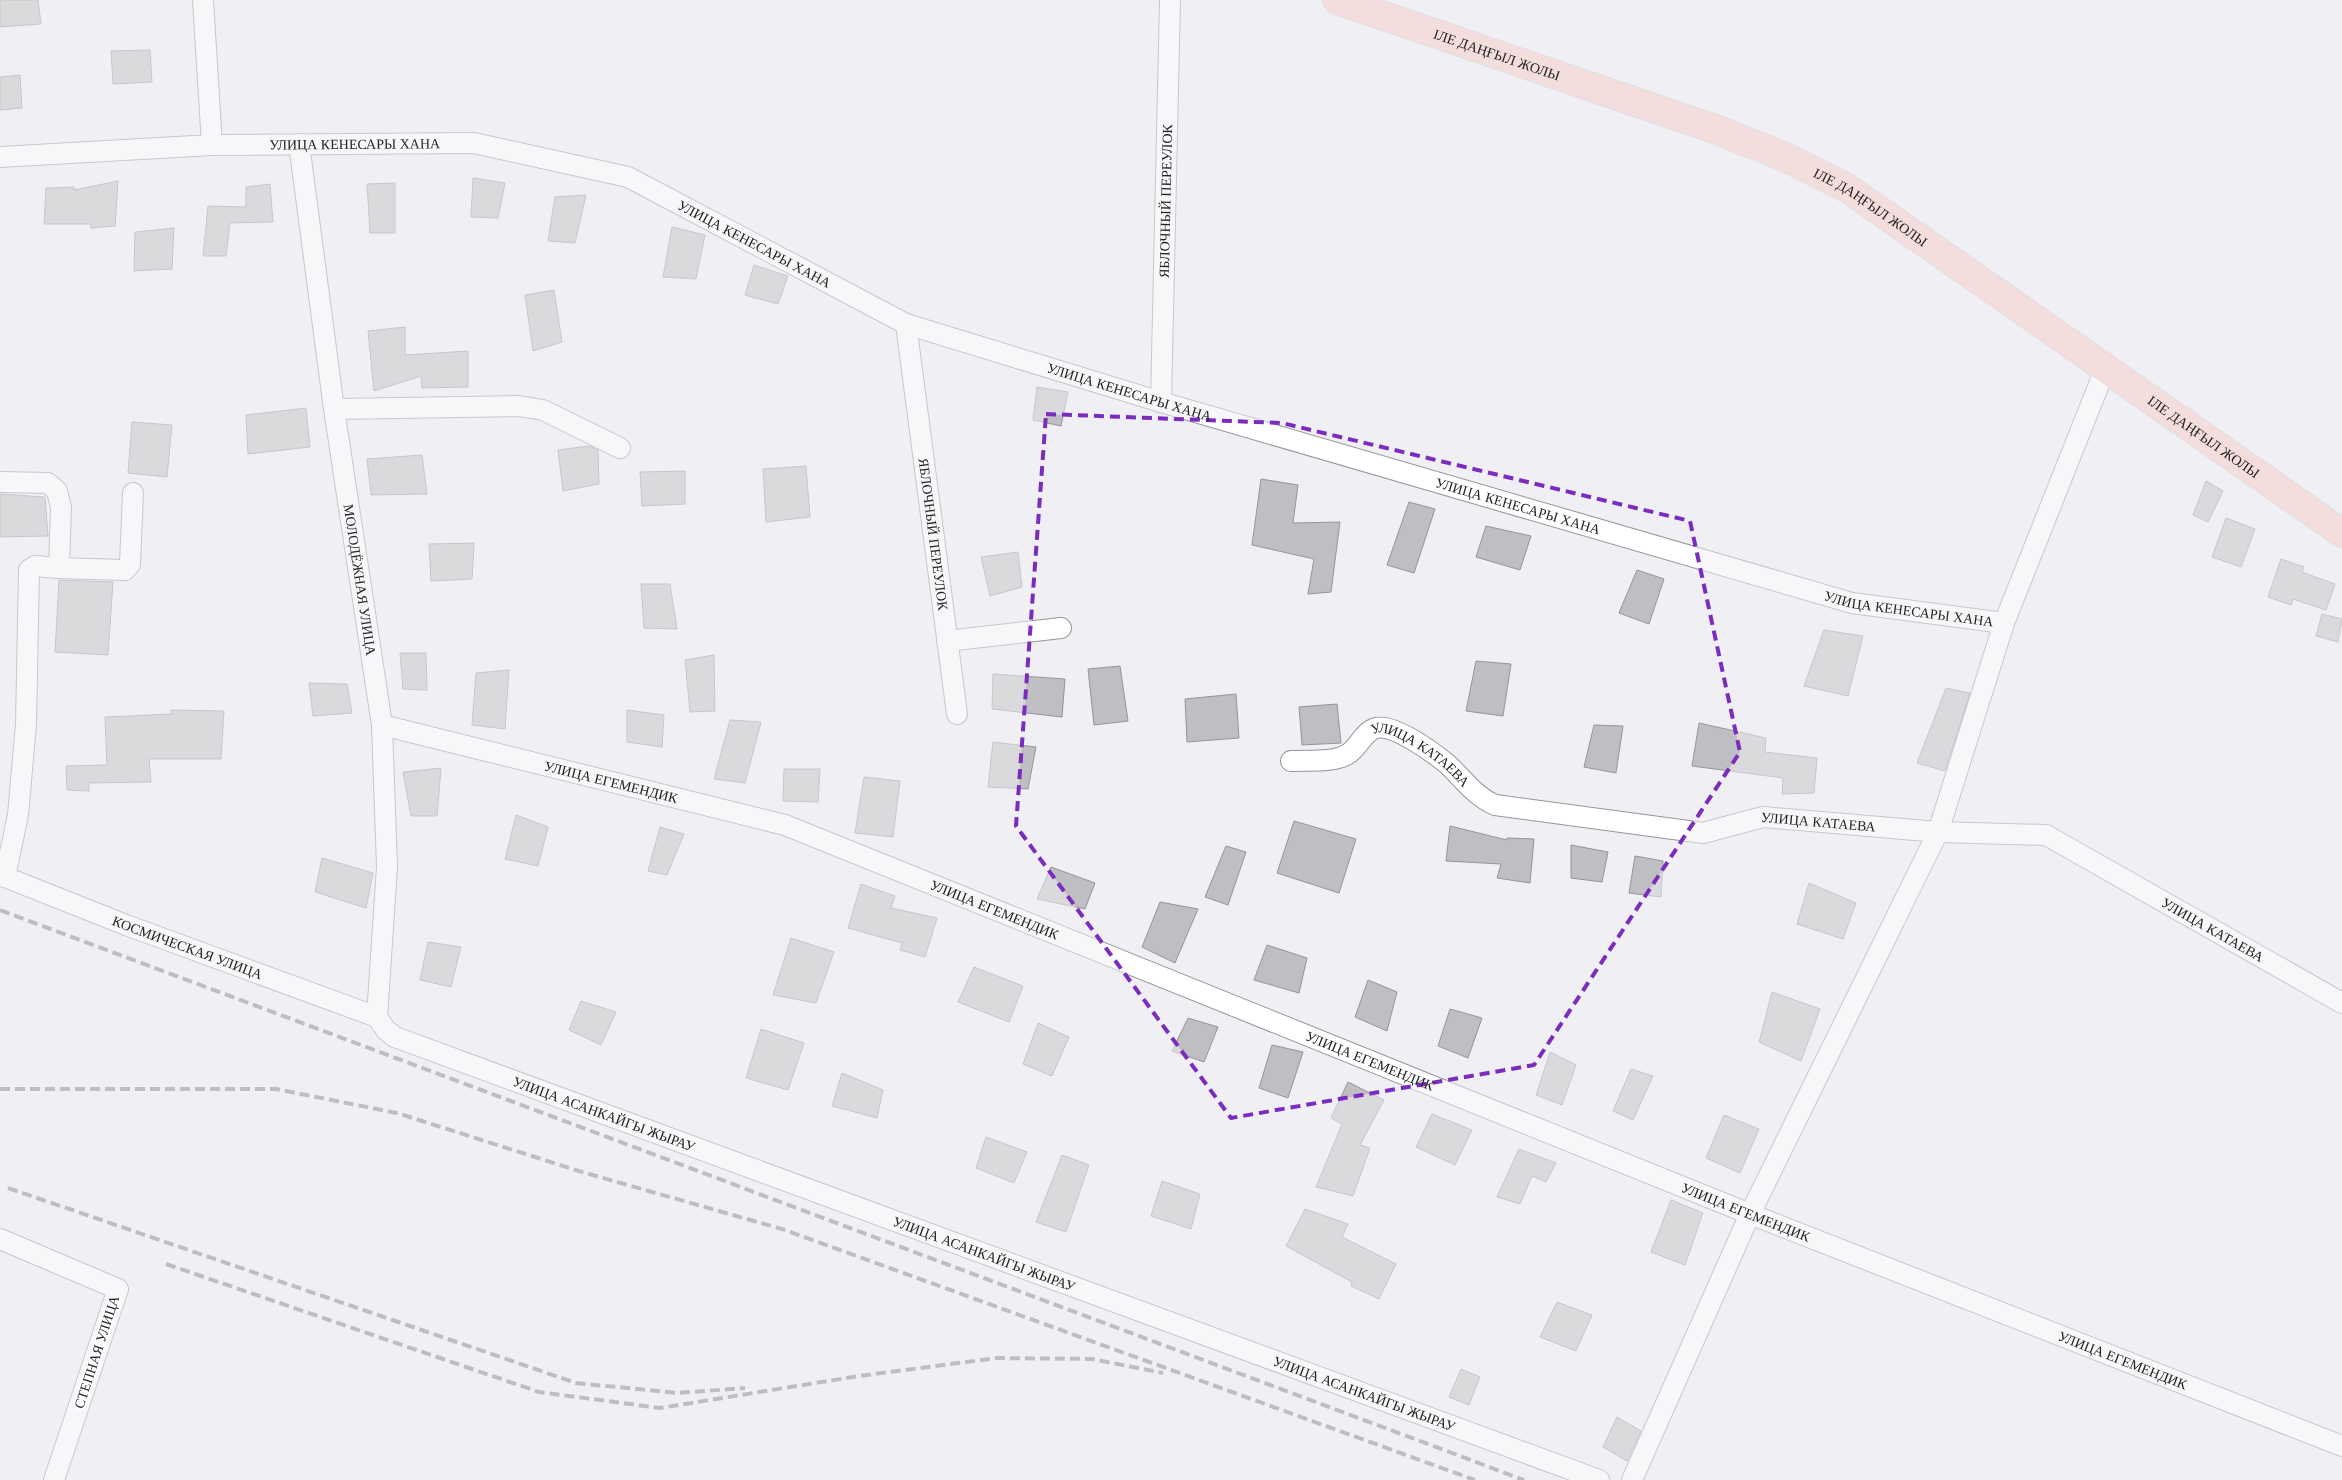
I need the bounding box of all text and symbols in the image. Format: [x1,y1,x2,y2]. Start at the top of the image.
street label: ІЛЕ ДАҢҒЫЛ ЖОЛЫ [1432,26,1562,83]
street label: ЯБЛОЧНЫЙ ПЕРЕУЛОК [1156,123,1175,278]
street label: УЛИЦА КЕНЕСАРЫ ХАНА [269,136,441,152]
street label: ІЛЕ ДАҢҒЫЛ ЖОЛЫ [1811,165,1930,249]
street label: УЛИЦА КЕНЕСАРЫ ХАНА [675,197,834,291]
street label: УЛИЦА КЕНЕСАРЫ ХАНА [1045,360,1214,424]
street label: ІЛЕ ДАҢҒЫЛ ЖОЛЫ [2145,393,2263,481]
street label: ЯБЛОЧНЫЙ ПЕРЕУЛОК [916,457,951,612]
street label: УЛИЦА КЕНЕСАРЫ ХАНА [1434,475,1603,537]
street label: МОЛОДЁЖНАЯ УЛИЦА [341,503,379,657]
street label: УЛИЦА КЕНЕСАРЫ ХАНА [1823,588,1995,629]
street label: УЛИЦА КАТАЕВА [1369,719,1473,790]
street label: УЛИЦА ЕГЕМЕНДИК [543,758,680,806]
street label: УЛИЦА КАТАЕВА [1760,809,1877,834]
street label: УЛИЦА ЕГЕМЕНДИК [928,877,1061,942]
street label: УЛИЦА КАТАЕВА [2159,895,2267,965]
street label: КОСМИЧЕСКАЯ УЛИЦА [110,913,265,982]
street label: УЛИЦА ЕГЕМЕНДИК [1304,1028,1437,1094]
street label: УЛИЦА АСАНКАЙГЫ ЖЫРАУ [511,1074,697,1154]
street label: УЛИЦА ЕГЕМЕНДИК [1679,1180,1813,1245]
street label: УЛИЦА АСАНКАЙГЫ ЖЫРАУ [891,1213,1077,1294]
street label: СТЕПНАЯ УЛИЦА [72,1293,123,1410]
street label: УЛИЦА ЕГЕМЕНДИК [2056,1328,2190,1392]
street label: УЛИЦА АСАНКАЙГЫ ЖЫРАУ [1271,1353,1457,1434]

